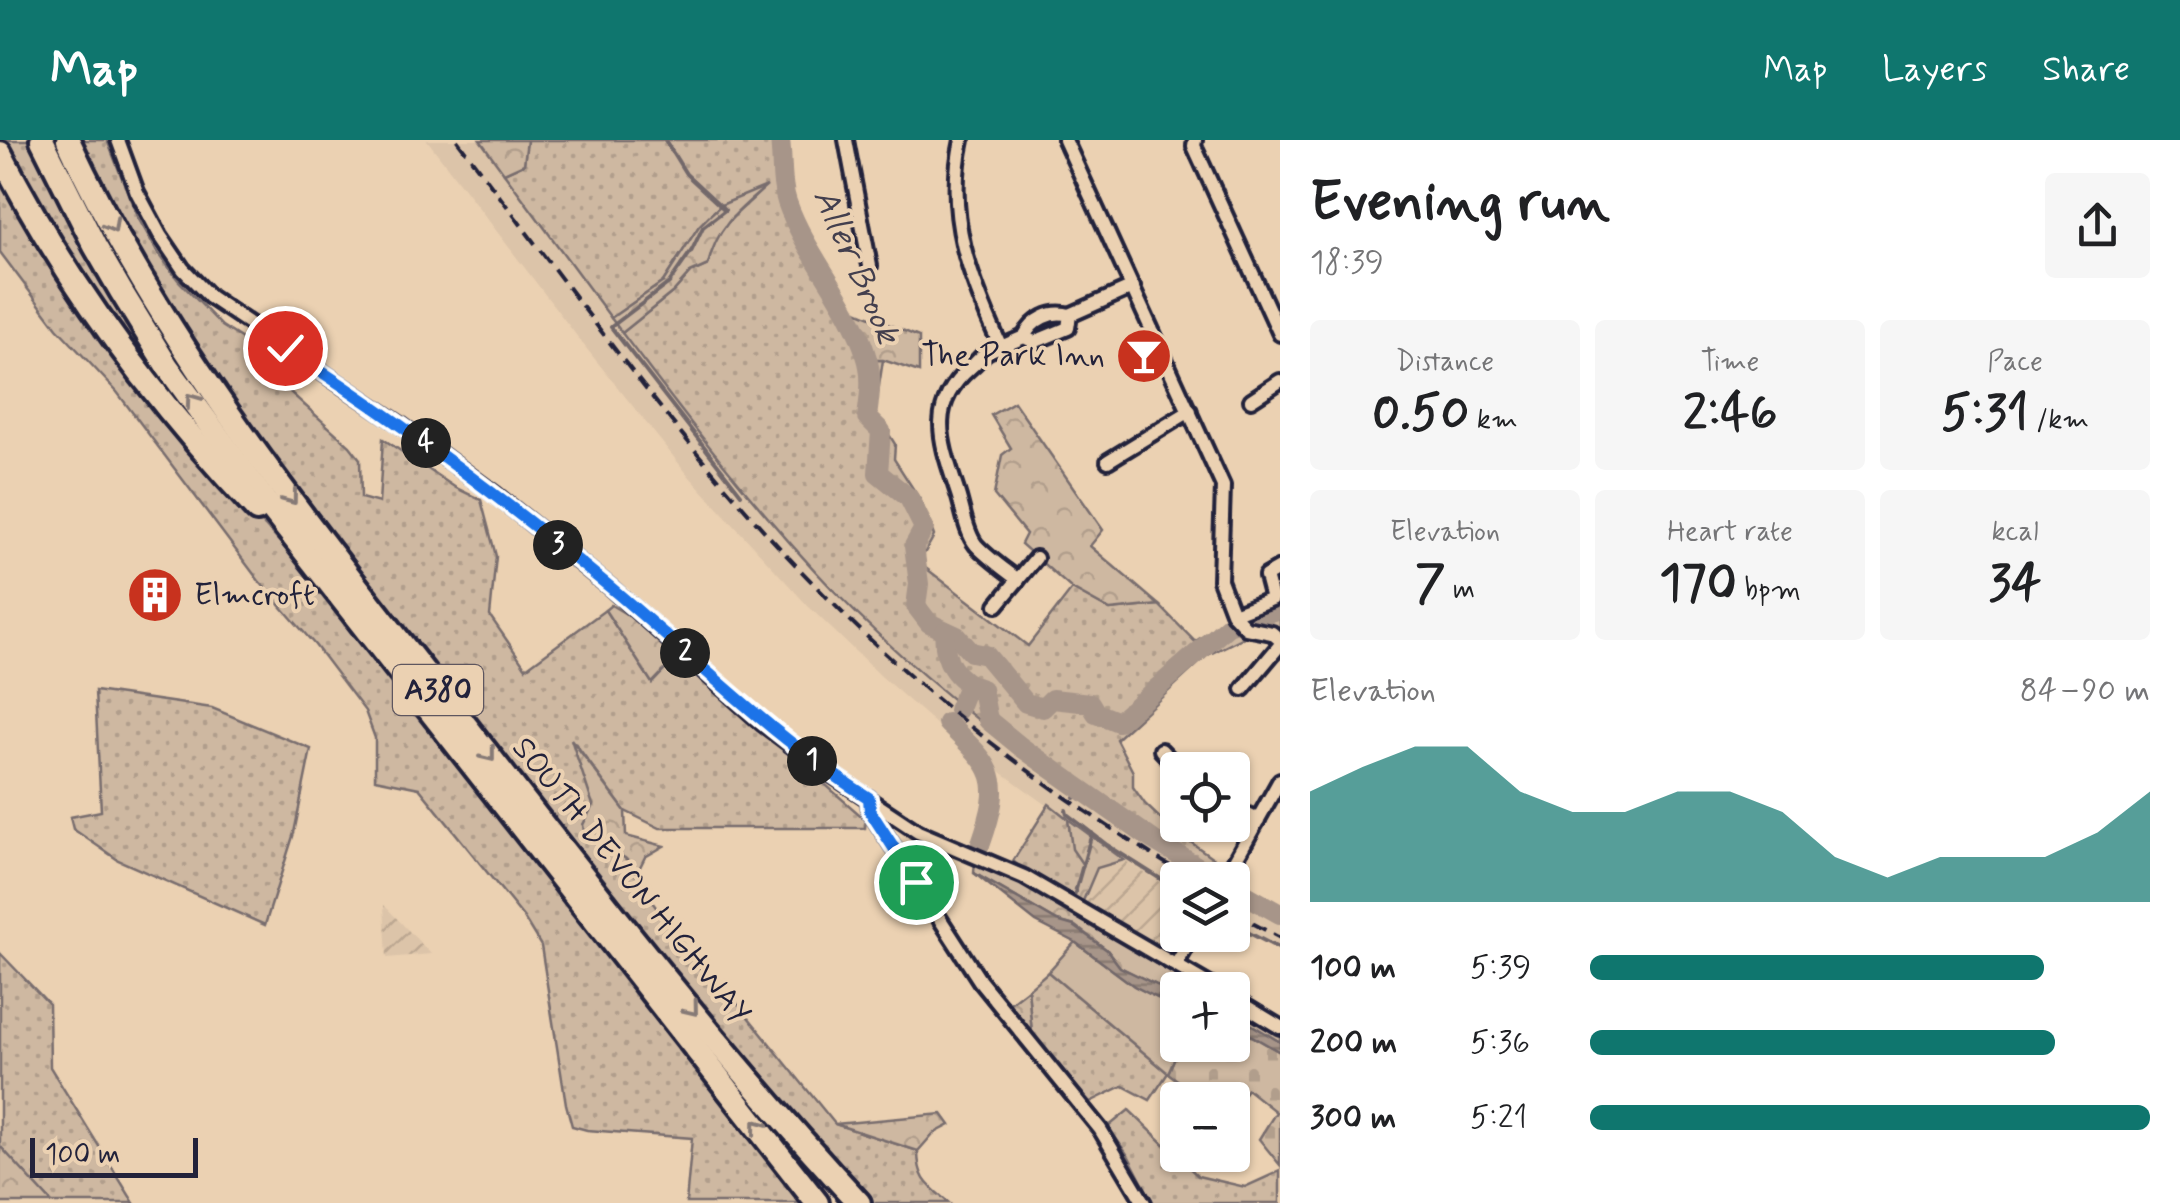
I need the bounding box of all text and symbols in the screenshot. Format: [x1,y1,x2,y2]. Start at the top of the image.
text: Map [50,39,138,102]
text: Map [1763,47,1827,93]
text: Layers [1882,47,1987,93]
text: Share [2042,47,2130,93]
text: Evening run [1310,168,1610,240]
button: share [2045,173,2150,278]
water label: Aller Brook [801,181,912,353]
one-way arrow [100,216,120,234]
text: 18:39 [1310,242,1384,284]
pin [243,306,328,391]
icon: check [258,321,313,376]
bar icon: The Park Inn [1114,326,1174,386]
place label: The Park Inn [921,335,1105,377]
text: Distance [1396,344,1494,381]
text: Time [1701,344,1759,381]
text: Pace [1987,344,2043,381]
text: 0.50 [1372,381,1469,447]
text: 2:46 [1683,381,1777,447]
text: 5:31 [1941,381,2028,447]
one-way arrow [186,393,204,412]
text: km [1469,402,1518,439]
text: /km [2028,402,2089,439]
pin: 4 [401,418,451,468]
text: 4 [418,424,434,461]
one-way arrow [280,487,297,505]
text: Elevation [1390,514,1500,551]
text: Heart rate [1667,514,1793,551]
text: kcal [1991,514,2039,551]
pin: 3 [533,520,583,570]
text: 3 [552,526,564,563]
text: 7 [1415,551,1445,617]
text: 170 [1659,551,1737,617]
text: 34 [1989,551,2041,617]
building icon: Elmcroft [125,565,185,625]
text: m [1445,572,1475,609]
text: bpm [1737,572,1801,609]
place label: Elmcroft [194,574,315,616]
pin: 2 [660,628,710,678]
text: 2 [678,634,692,671]
road number: A380 [393,665,483,715]
text: Elevation [1310,670,1436,712]
text: 84–90 m [2020,670,2150,712]
street label: SOUTH DEVON HIGHWAY [502,729,760,1033]
pin: 1 [787,736,837,786]
text: 1 [806,742,818,779]
one-way arrow [477,744,495,762]
map controls [1160,752,1250,1172]
button: locate [1160,752,1250,842]
pin [874,840,959,925]
icon: arrive [889,855,944,910]
button: layers [1160,862,1250,952]
text: 100 m [1310,947,1396,989]
text: 5:39 [1470,947,1531,989]
button: + [1160,972,1250,1062]
one-way arrow [680,998,698,1016]
text: 200 m [1310,1022,1397,1064]
text: 5:36 [1470,1022,1530,1064]
button: − [1160,1082,1250,1172]
text: 300 m [1310,1097,1396,1139]
text: 5:21 [1470,1097,1527,1139]
one-way arrow [752,1119,770,1137]
scale bar [30,1133,198,1178]
text: 100 m [45,1137,120,1174]

